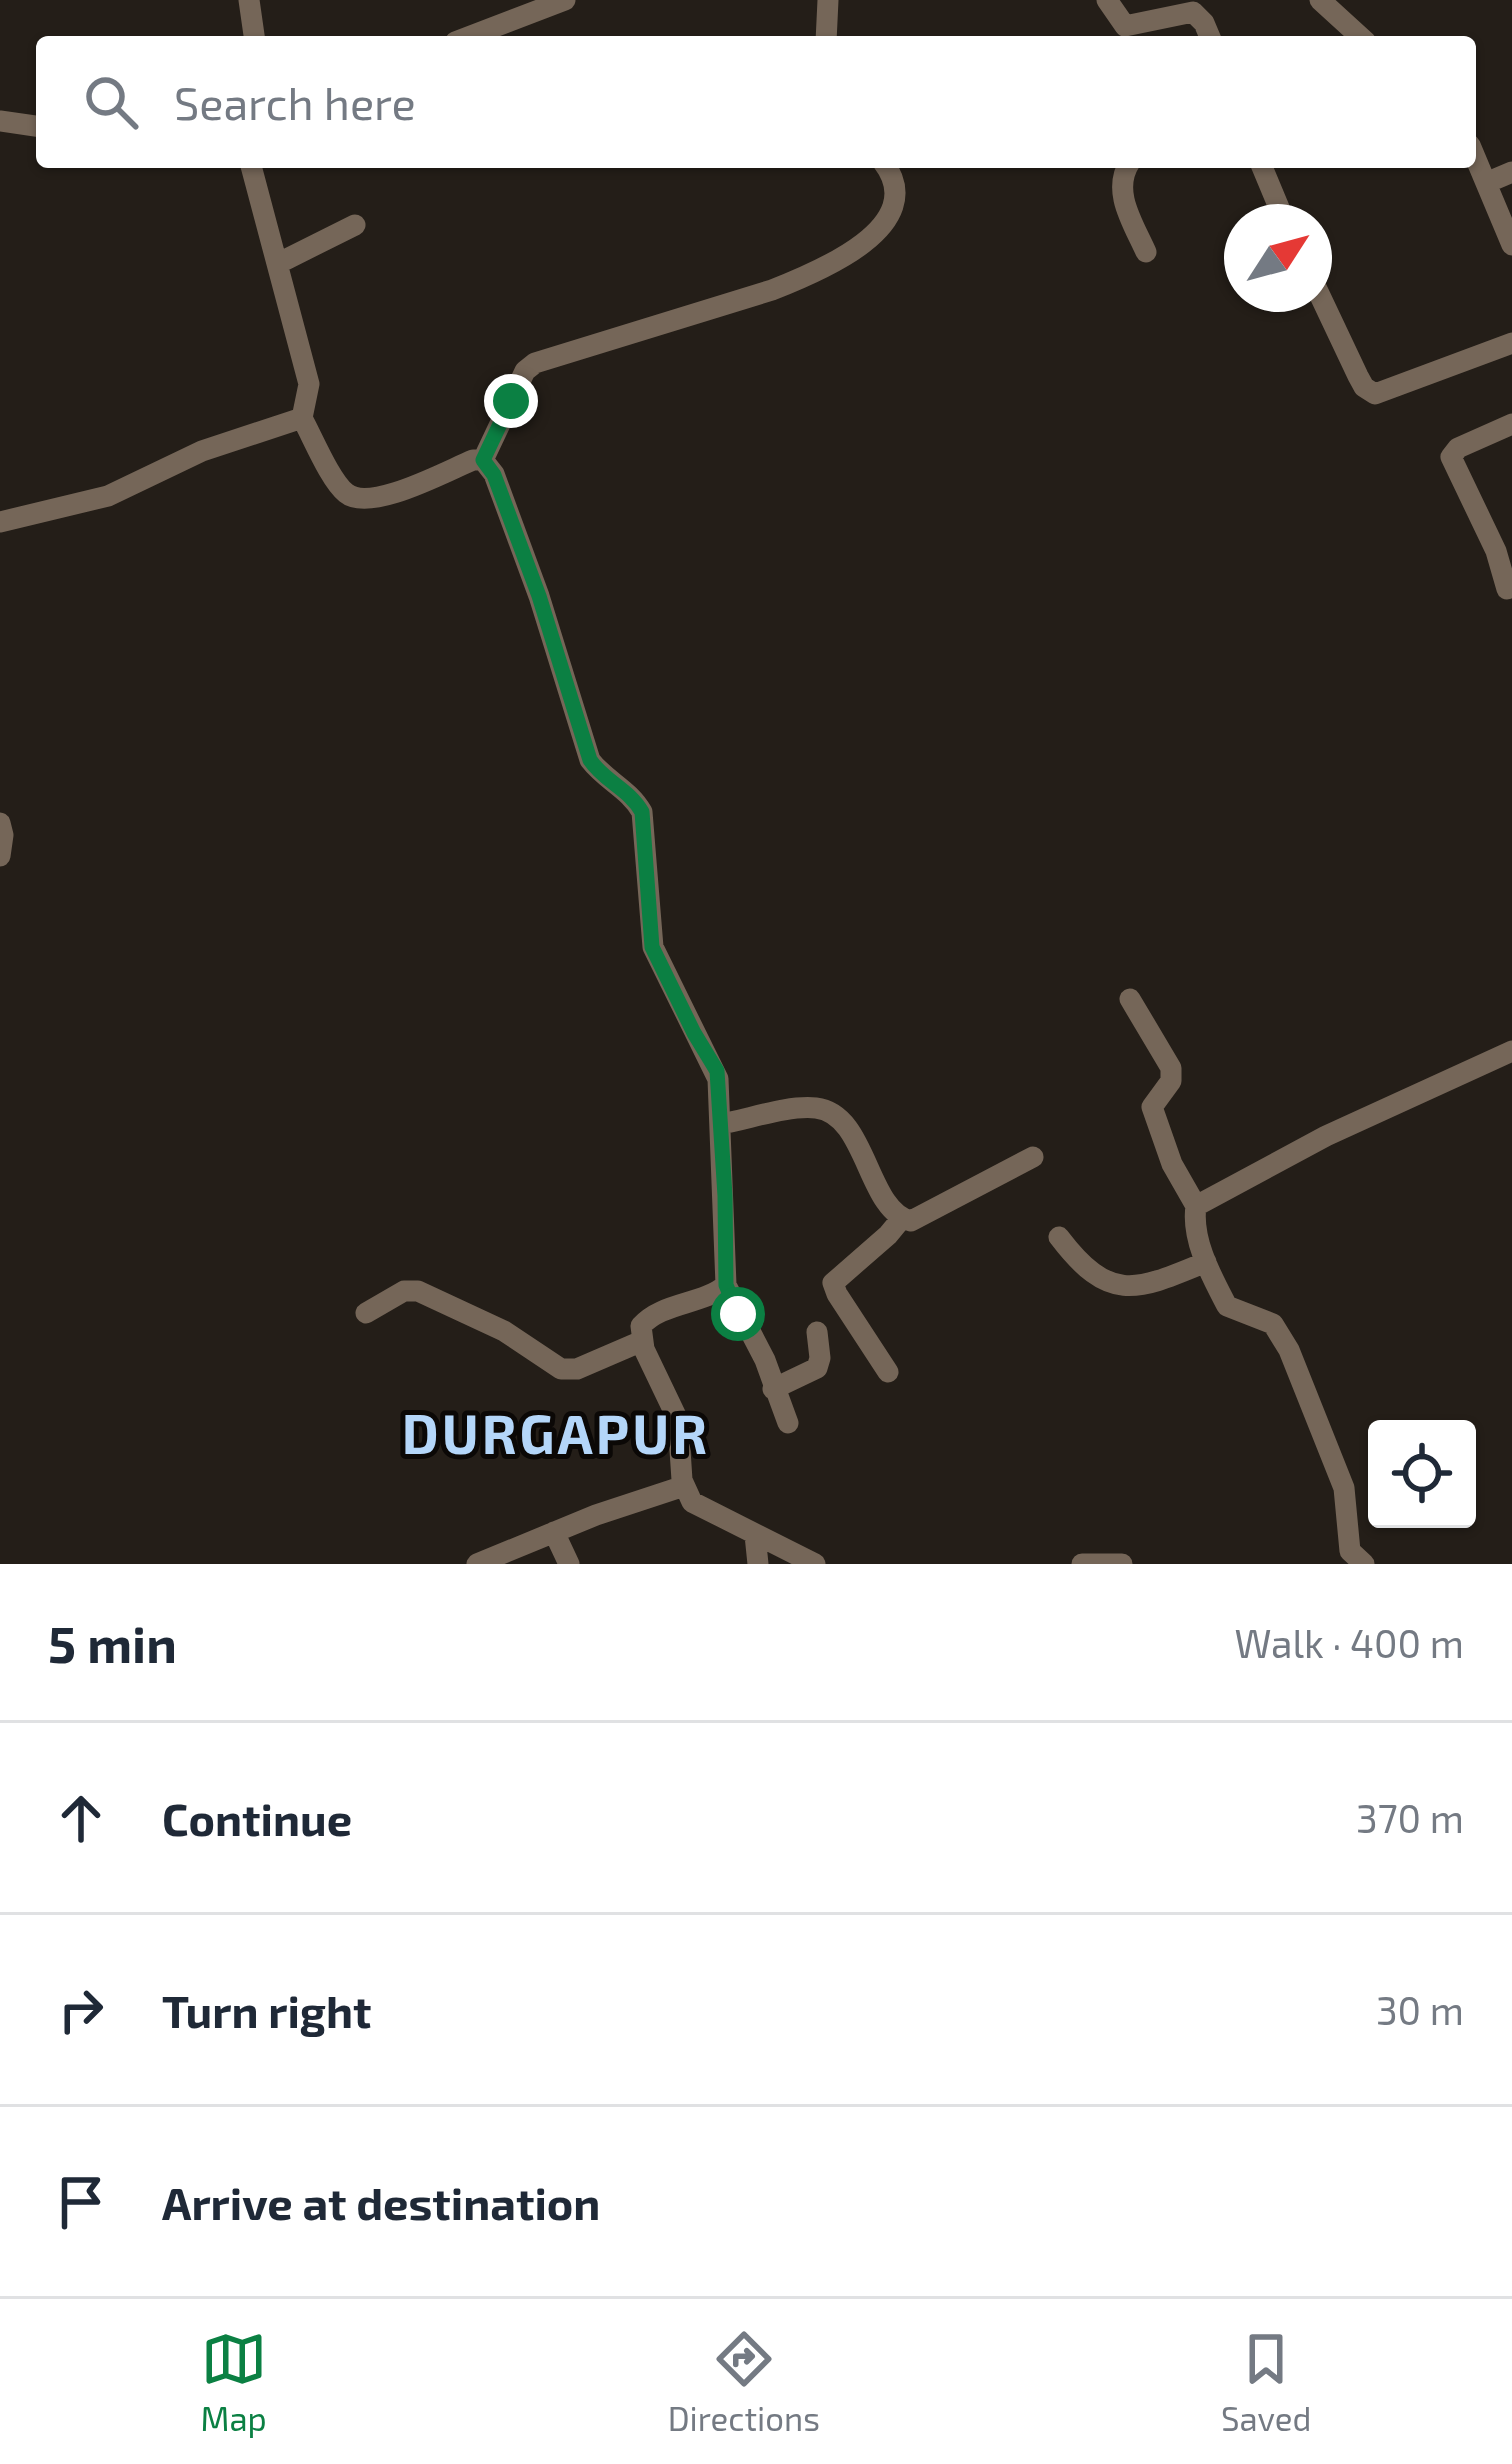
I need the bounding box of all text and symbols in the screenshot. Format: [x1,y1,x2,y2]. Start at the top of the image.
search box [36,36,1476,168]
icon: search [78,69,144,135]
text: Search here [174,75,416,129]
north arrow [1224,204,1332,312]
route end [484,374,538,428]
route start [711,1287,765,1341]
district label: DURGAPUR [402,1400,710,1465]
map controls [1368,1420,1476,1528]
button: locate [1368,1420,1476,1528]
text: 5 min [48,1612,177,1673]
text: Walk · 400 m [1235,1619,1464,1666]
icon: ahead [48,1785,114,1851]
text: Continue [162,1791,352,1845]
text: 370 m [1356,1794,1464,1841]
icon: right [48,1977,114,2043]
text: Turn right [162,1983,371,2037]
text: 30 m [1376,1986,1464,2033]
icon: arrive [48,2169,114,2235]
text: Arrive at destination [162,2175,600,2229]
tab: Map [201,2326,267,2438]
tab: Directions [668,2326,820,2438]
tab: Saved [1221,2326,1311,2438]

